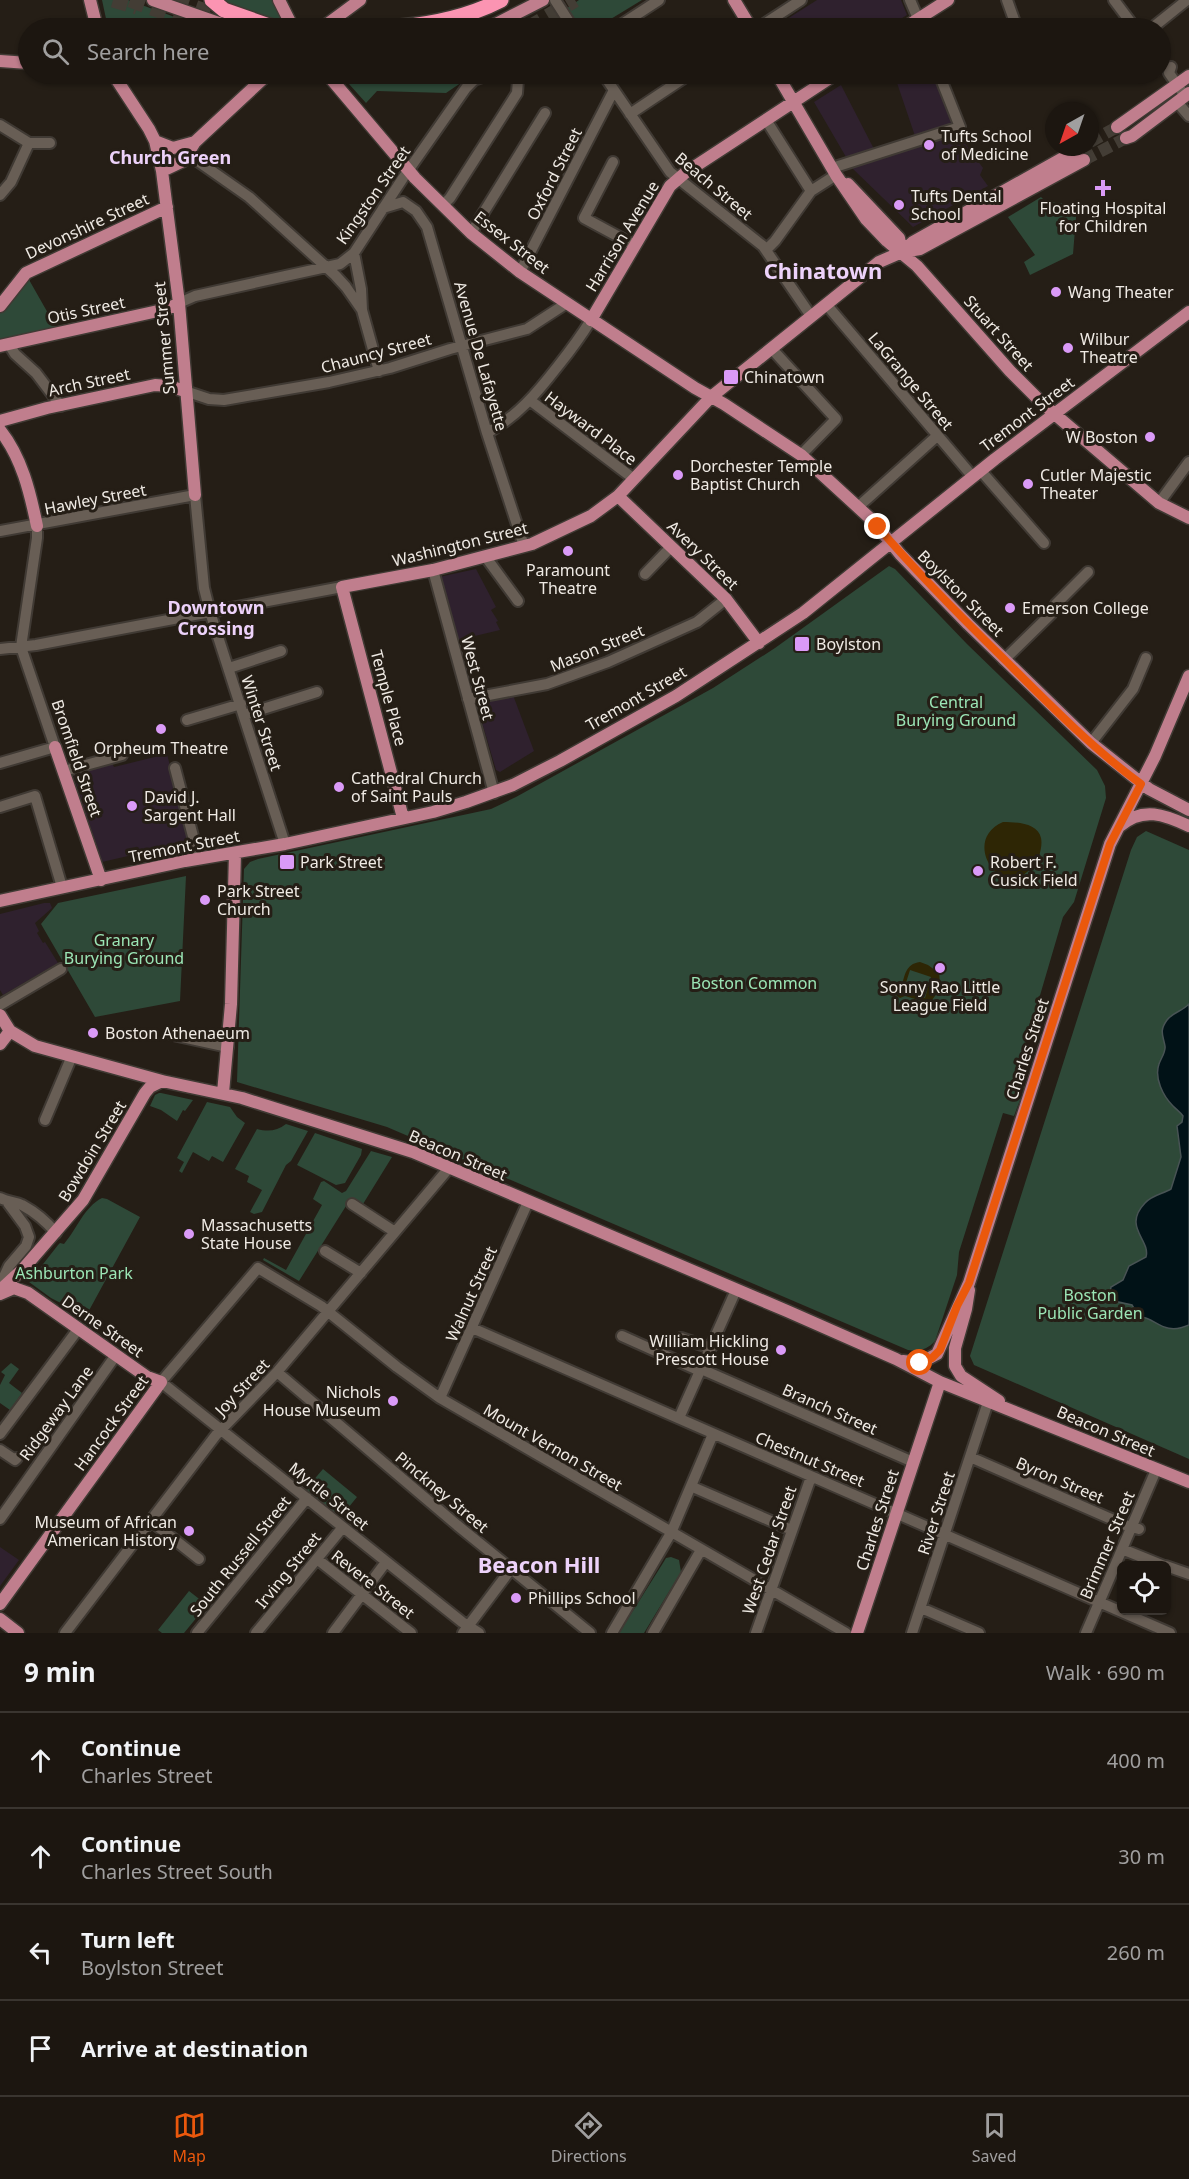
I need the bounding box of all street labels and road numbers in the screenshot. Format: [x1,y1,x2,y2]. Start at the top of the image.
street label: Oxford Street [521,124,587,224]
street label: Kingston Street [331,141,415,249]
street label: Beach Street [671,147,758,225]
street label: Harrison Avenue [580,176,664,296]
street label: Devonshire Street [22,188,153,264]
street label: Essex Street [470,206,554,279]
street label: Avenue De Lafayette [449,279,513,433]
street label: Summer Street [148,281,180,395]
street label: Stuart Street [959,290,1039,376]
street label: Otis Street [45,291,127,329]
street label: LaGrange Street [863,327,959,435]
street label: Chauncy Street [318,328,434,378]
street label: Arch Street [46,363,132,401]
street label: Tremont Street [975,371,1079,457]
street label: Hayward Place [540,386,642,470]
street label: Hawley Street [42,478,148,520]
street label: Avery Street [663,515,744,595]
street label: Washington Street [390,516,530,572]
street label: Boylston Street [913,545,1009,641]
street label: Mason Street [547,619,647,677]
street label: West Street [456,634,500,723]
street label: Temple Place [366,648,412,748]
street label: Tremont Street [582,660,690,736]
street label: Winter Street [236,672,288,774]
street label: Bromfield Street [47,696,107,820]
street label: Tremont Street [127,824,242,868]
street label: Charles Street [1000,995,1054,1102]
street label: Bowdoin Street [53,1096,131,1206]
street label: Beacon Street [406,1124,511,1186]
street label: Walnut Street [440,1243,502,1345]
street label: Derne Street [58,1290,148,1362]
street label: Joy Street [208,1353,274,1422]
street label: Ridgeway Lane [14,1361,98,1465]
street label: Hancock Street [69,1371,153,1475]
street label: Branch Street [779,1378,881,1440]
street label: Mount Vernon Street [479,1398,627,1496]
street label: Beacon Street [1054,1400,1159,1462]
street label: Chestnut Street [752,1426,868,1492]
street label: Pinckney Street [391,1446,493,1538]
street label: Byron Street [1013,1452,1107,1508]
street label: Myrtle Street [284,1457,374,1535]
street label: Charles Street [850,1466,904,1573]
street label: River Street [912,1468,960,1558]
street label: West Cedar Street [737,1483,801,1617]
street label: Brimmer Street [1074,1487,1140,1602]
street label: South Russell Street [184,1491,296,1621]
street label: Irving Street [250,1527,326,1613]
street label: Revere Street [327,1545,419,1624]

